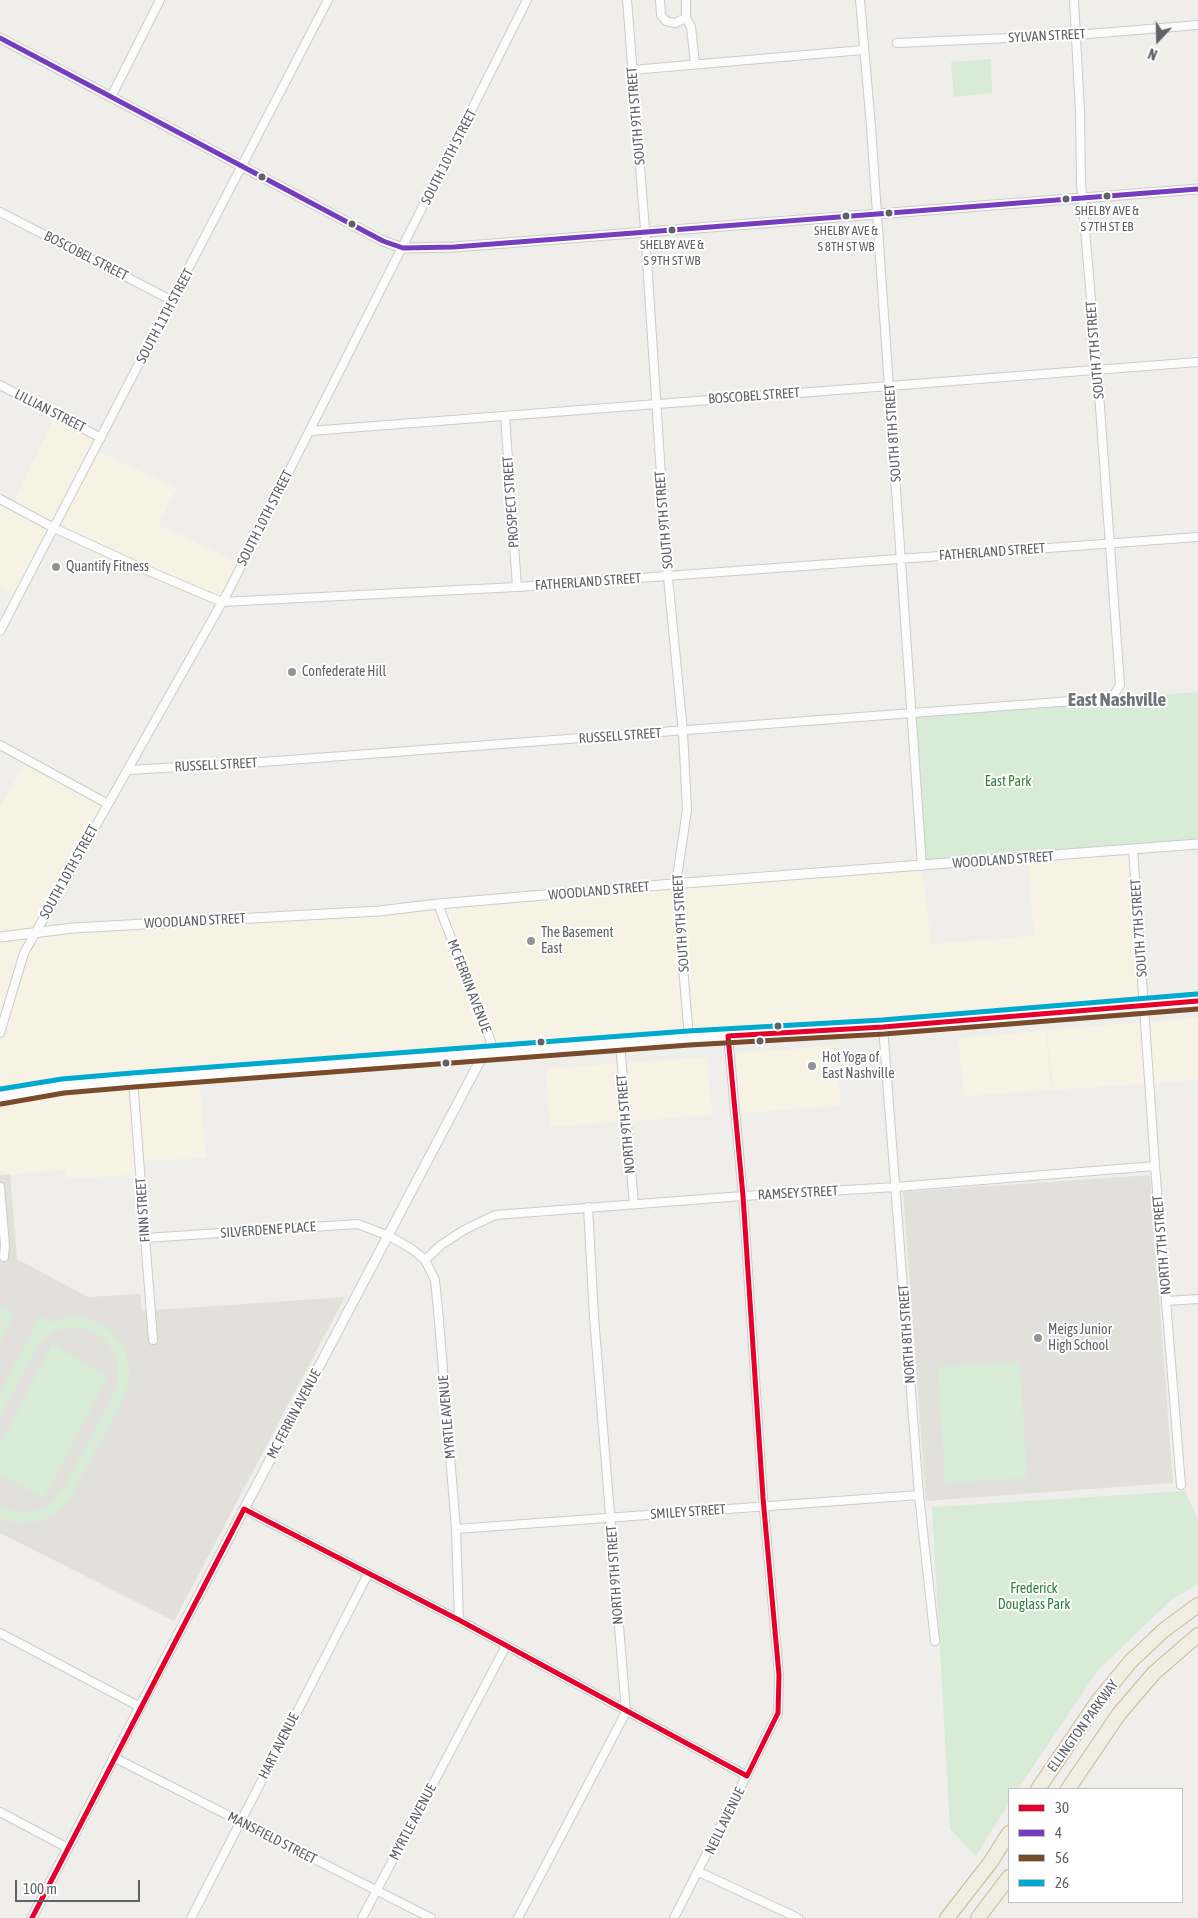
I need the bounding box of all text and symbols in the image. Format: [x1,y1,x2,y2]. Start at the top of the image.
north arrow [1133,15,1183,65]
street label: SYLVAN STREET [1008,26,1086,46]
text: N [1146,45,1159,63]
street label: SOUTH 9TH STREET [623,66,649,166]
street label: SOUTH 10TH STREET [418,106,480,208]
unlabelled marker [257,172,267,182]
marker: SHELBY AVE & S 7TH ST EB [1102,191,1112,201]
unlabelled marker [1061,194,1071,204]
place label: SHELBY AVE & S 7TH ST EB [1075,203,1139,234]
unlabelled marker [884,208,894,218]
marker: SHELBY AVE & S 8TH ST WB [841,211,851,221]
unlabelled marker [347,219,357,229]
place label: SHELBY AVE & S 8TH ST WB [814,223,878,254]
marker: SHELBY AVE & S 9TH ST WB [667,225,677,235]
street label: BOSCOBEL STREET [41,228,131,284]
place label: SHELBY AVE & S 9TH ST WB [640,237,704,268]
street label: SOUTH 11TH STREET [133,266,197,366]
street label: SOUTH 7TH STREET [1082,300,1108,400]
street label: SOUTH 8TH STREET [881,383,905,483]
street label: BOSCOBEL STREET [708,384,800,408]
street label: LILLIAN STREET [12,386,88,436]
street label: PROSPECT STREET [499,455,523,549]
street label: SOUTH 10TH STREET [234,467,296,569]
street label: SOUTH 9TH STREET [651,470,677,570]
street label: FATHERLAND STREET [938,540,1046,564]
place label: Quantify Fitness [66,559,149,575]
marker: Quantify Fitness [50,561,62,573]
street label: FATHERLAND STREET [534,570,642,594]
place label: Confederate Hill [302,664,386,680]
marker: Confederate Hill [286,666,298,678]
district label: East Nashville [1068,689,1166,711]
street label: RUSSELL STREET [578,725,662,747]
street label: RUSSELL STREET [174,754,258,776]
park label: East Park [985,774,1031,790]
street label: SOUTH 10TH STREET [36,822,102,922]
street label: WOODLAND STREET [952,848,1054,872]
street label: SOUTH 9TH STREET [669,873,693,973]
street label: WOODLAND STREET [548,878,650,904]
street label: SOUTH 7TH STREET [1127,878,1151,978]
street label: WOODLAND STREET [144,910,246,932]
place label: The Basement East [541,925,614,958]
marker: The Basement East [525,935,537,947]
street label: MC FERRIN AVENUE [443,937,495,1035]
unlabelled marker [773,1021,783,1031]
unlabelled marker [755,1036,765,1046]
unlabelled marker [536,1037,546,1047]
place label: Hot Yoga of East Nashville [822,1050,894,1082]
unlabelled marker [441,1058,451,1068]
marker: Hot Yoga of East Nashville [806,1060,818,1072]
street label: NORTH 9TH STREET [613,1074,639,1174]
street label: FINN STREET [132,1177,154,1243]
street label: RAMSEY STREET [757,1183,839,1203]
street label: NORTH 7TH STREET [1149,1195,1175,1295]
street label: SILVERDENE PLACE [220,1218,316,1242]
street label: NORTH 8TH STREET [895,1284,919,1384]
place label: Meigs Junior High School [1048,1322,1112,1354]
marker: Meigs Junior High School [1032,1332,1044,1344]
street label: MC FERRIN AVENUE [263,1366,325,1462]
street label: MYRTLE AVENUE [435,1374,459,1460]
street label: SMILEY STREET [650,1501,726,1523]
street label: NORTH 9TH STREET [603,1525,627,1625]
park label: Frederick Douglass Park [998,1581,1070,1614]
street label: ELLINGTON PARKWAY [1044,1677,1122,1775]
street label: HART AVENUE [255,1710,303,1782]
street label: MYRTLE AVENUE [386,1781,440,1863]
street label: NEILL AVENUE [702,1785,748,1857]
legend [1008,1788,1183,1903]
text: 30 [1055,1799,1069,1816]
street label: MANSFIELD STREET [225,1808,319,1868]
text: 4 [1055,1824,1062,1841]
text: 56 [1055,1849,1069,1866]
scale bar [18,1870,142,1902]
text: 26 [1055,1874,1069,1891]
text: 100 m [23,1880,57,1897]

